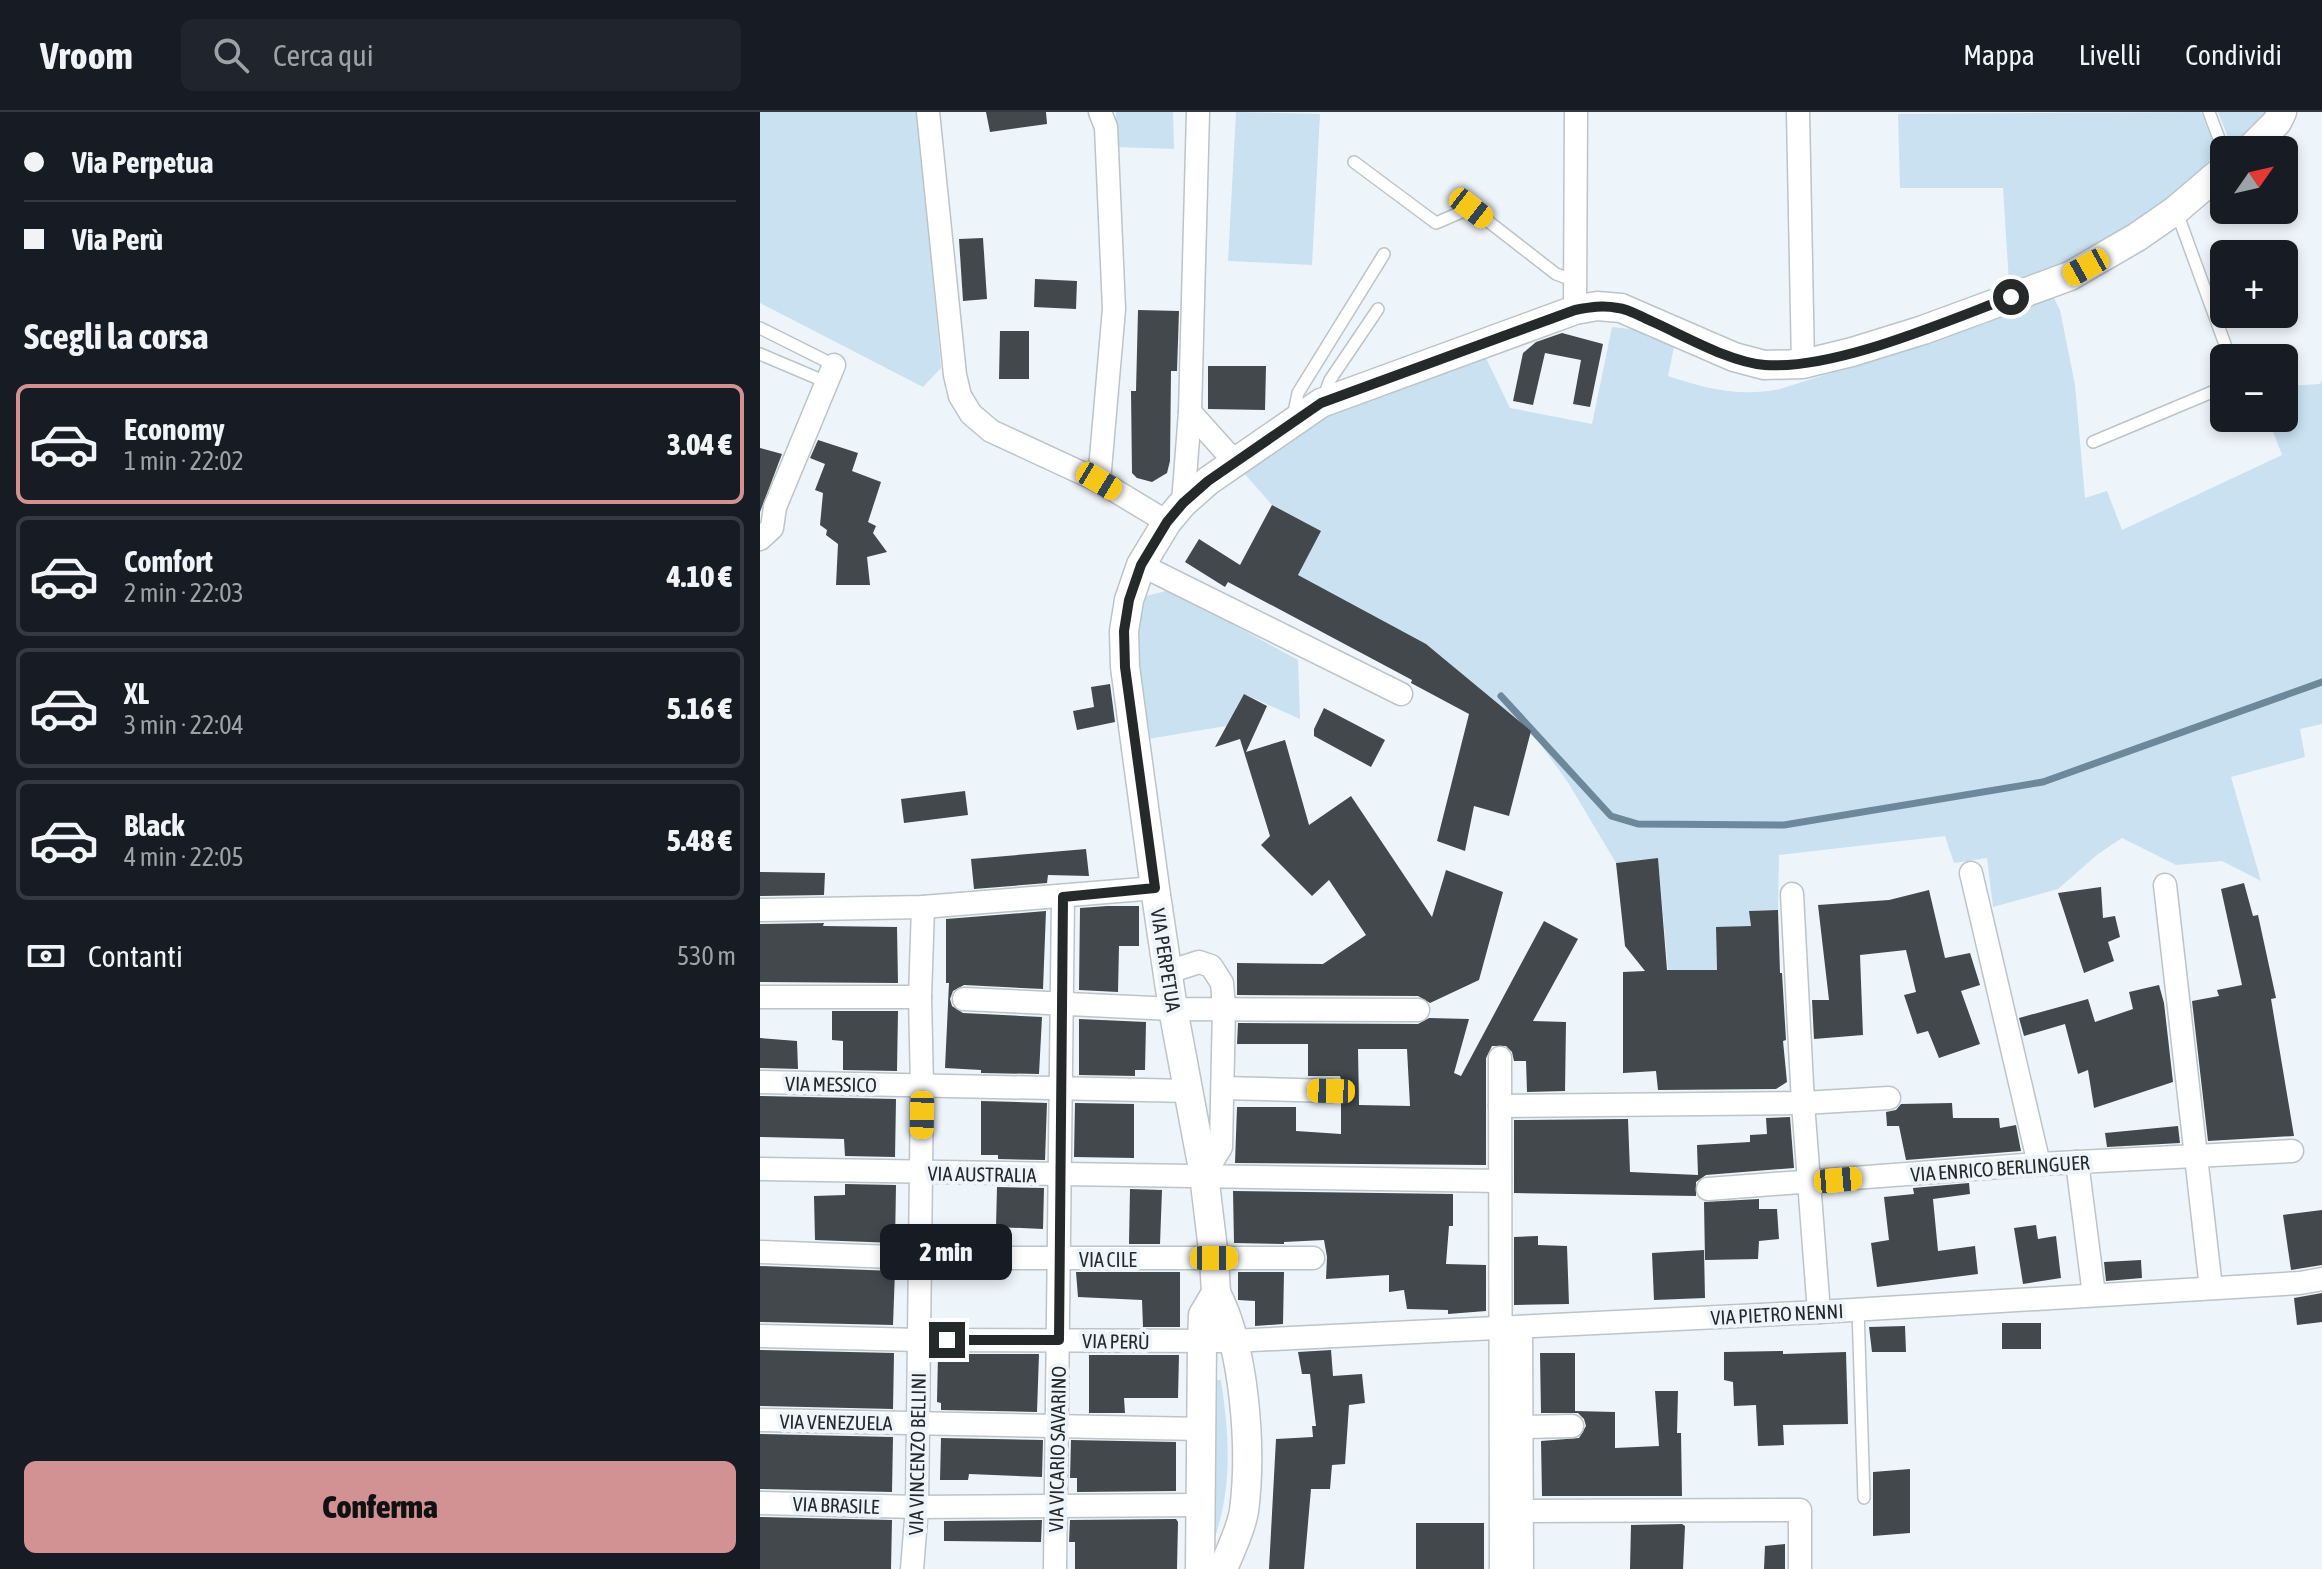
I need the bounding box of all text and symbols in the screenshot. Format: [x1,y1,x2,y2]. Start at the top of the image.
search box [181,19,741,91]
icon: search [209,33,253,77]
text: Vroom [40,34,133,77]
text: Cerca qui [273,38,374,72]
text: Mappa [1963,39,2035,71]
text: Livelli [2079,39,2141,71]
text: Condividi [2185,39,2282,71]
north arrow [2210,136,2298,224]
map controls [2210,136,2298,432]
text: Via Perpetua [72,145,213,179]
car [1445,184,1497,232]
text: Via Perù [72,222,163,256]
button: + [2210,240,2298,328]
car [2059,245,2113,289]
route start [1993,279,2029,315]
text: Scegli la corsa [24,315,209,357]
button: − [2210,344,2298,432]
icon: car [28,408,100,480]
text: Economy [124,412,225,446]
text: 3.04 € [667,427,732,461]
text: 1 min · 22:02 [124,446,244,476]
car [1072,458,1126,504]
icon: car [28,540,100,612]
text: Comfort [124,544,213,578]
text: 4.10 € [667,559,732,593]
text: 2 min · 22:03 [124,578,244,608]
icon: car [28,672,100,744]
text: XL [124,676,149,710]
text: 5.16 € [667,691,732,725]
text: 3 min · 22:04 [124,710,244,740]
icon: car [28,804,100,876]
text: Black [124,808,184,842]
text: 5.48 € [667,823,732,857]
text: 4 min · 22:05 [124,842,244,872]
street label: VIA PERPETUA [1146,907,1186,1014]
icon: cash [24,934,68,978]
text: Contanti [88,939,183,973]
text: 530 m [677,941,736,971]
street label: VIA MESSICO [785,1072,877,1096]
car [1307,1079,1355,1103]
car [910,1091,934,1139]
street label: VIA ENRICO BERLINGUER [1910,1150,2090,1186]
street label: VIA AUSTRALIA [927,1162,1037,1186]
car [1813,1166,1863,1194]
callout: 2 min [881,1224,1013,1280]
text: 2 min [919,1237,973,1267]
car [1190,1246,1238,1270]
street label: VIA CILE [1079,1248,1137,1271]
street label: VIA PIETRO NENNI [1710,1299,1844,1329]
route end [929,1322,965,1358]
street label: VIA PERÙ [1082,1329,1150,1353]
street label: VIA VICARIO SAVARINO [1044,1366,1070,1532]
street label: VIA VINCENZO BELLINI [904,1373,930,1535]
street label: VIA VENEZUELA [779,1410,893,1434]
button: Conferma [24,1461,736,1553]
street label: VIA BRASILE [792,1492,880,1518]

